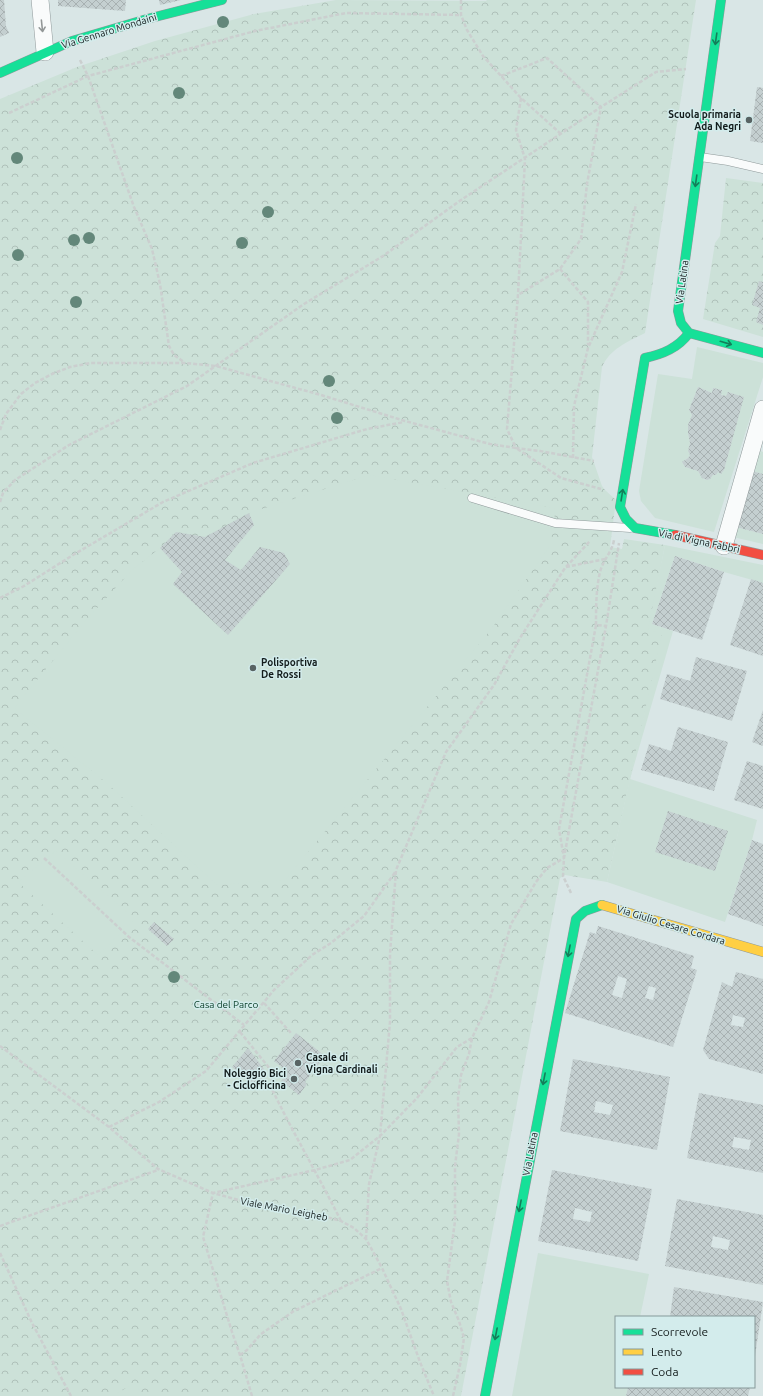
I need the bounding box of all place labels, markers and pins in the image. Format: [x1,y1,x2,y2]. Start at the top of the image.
place label: Scuola primaria Ada Negri [668,109,741,132]
marker: Scuola primaria Ada Negri [744,115,754,125]
place label: Polisportiva De Rossi [261,657,318,680]
marker: Polisportiva De Rossi [248,663,258,673]
place label: Casale di Vigna Cardinali [306,1052,378,1075]
marker: Casale di Vigna Cardinali [293,1058,303,1068]
place label: Noleggio Bici - Ciclofficina [224,1068,286,1091]
marker: Noleggio Bici - Ciclofficina [289,1074,299,1084]

